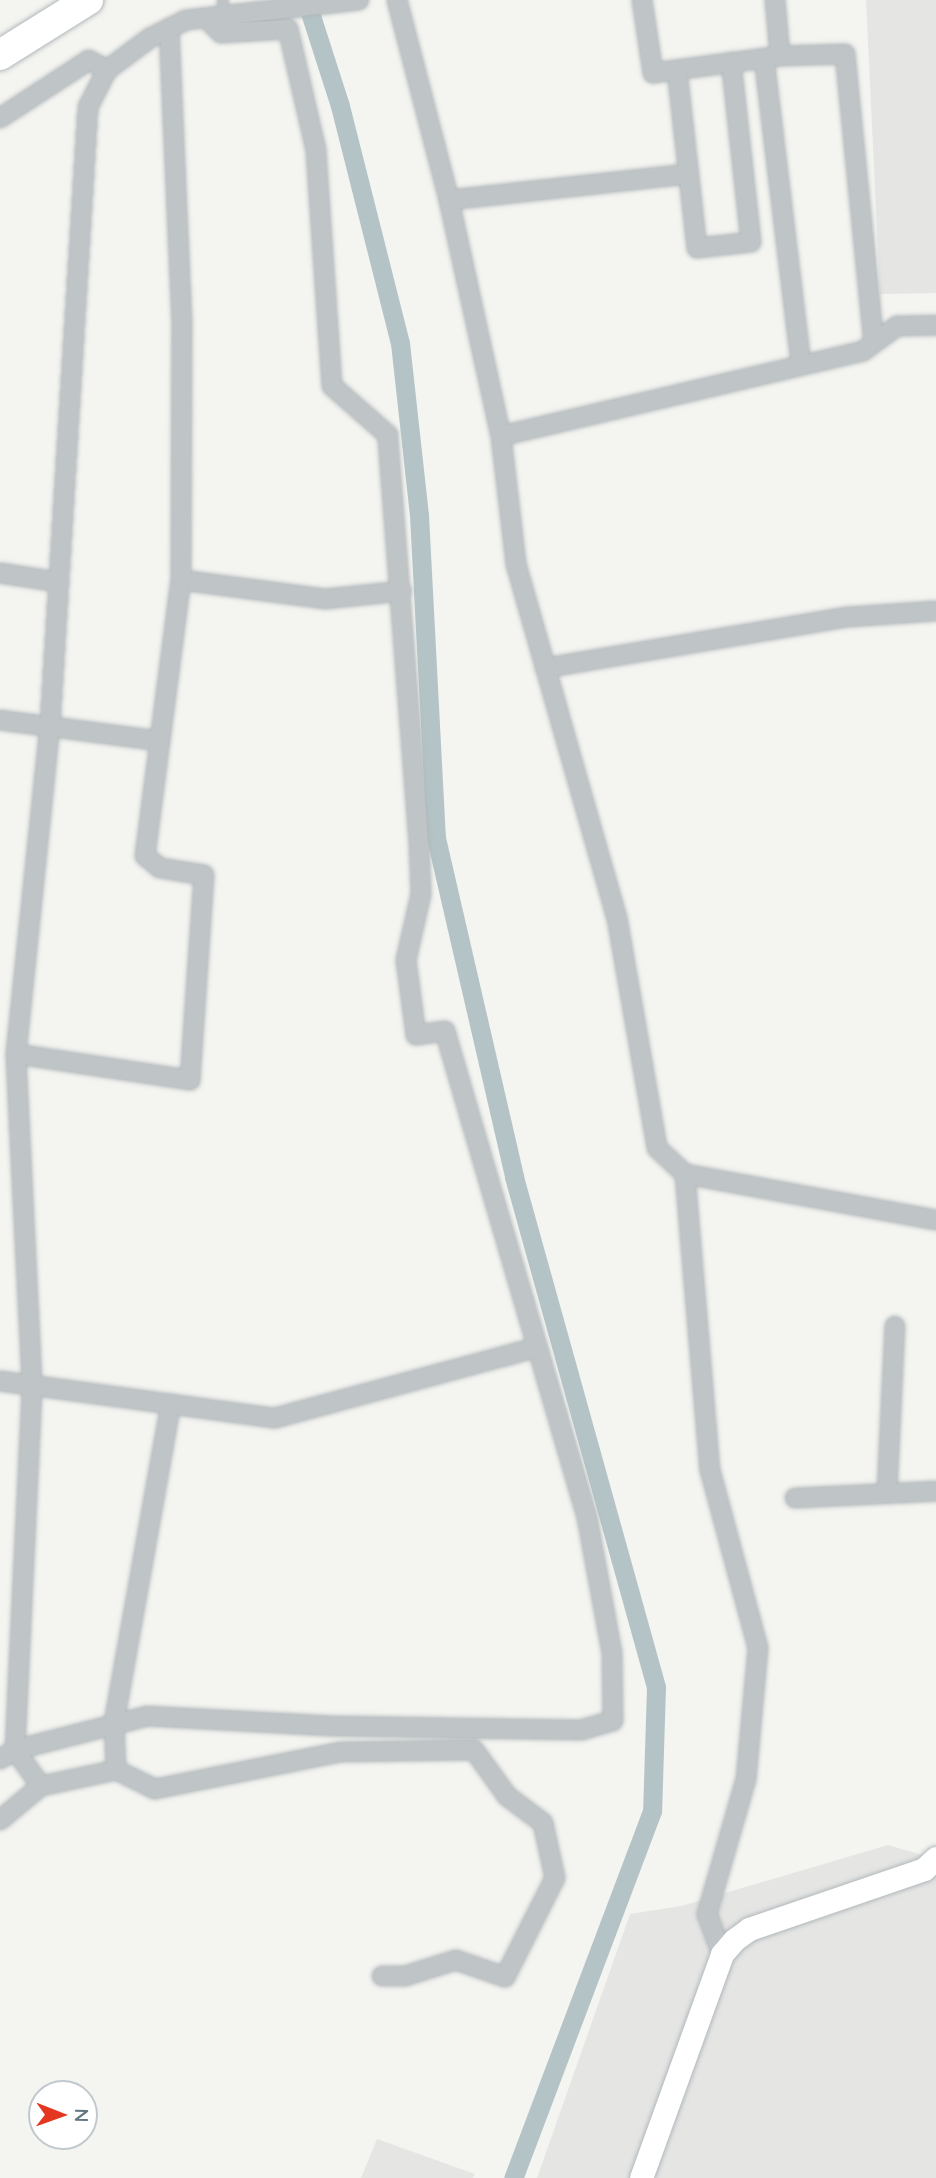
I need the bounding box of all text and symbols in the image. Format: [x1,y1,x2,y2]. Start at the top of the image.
north arrow [28,2080,98,2150]
text: N [70,2108,94,2123]

